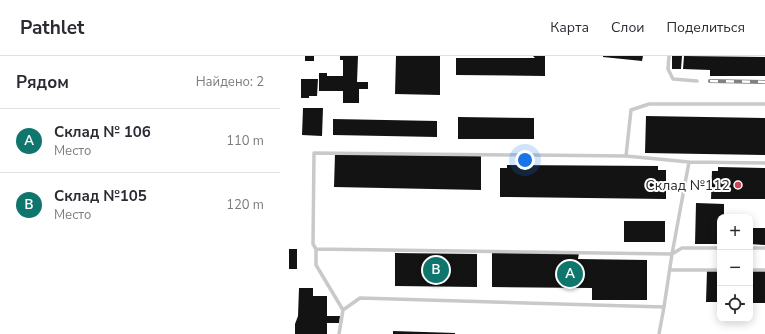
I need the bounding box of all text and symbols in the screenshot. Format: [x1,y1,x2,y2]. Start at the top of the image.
text: Pathlet [20,15,84,41]
text: Карта [550,18,589,37]
text: Слои [611,18,645,37]
text: Поделиться [667,18,745,37]
text: Рядом [16,71,69,94]
text: Найдено: 2 [196,73,264,91]
text: Склад № 106 [54,122,151,142]
text: A [24,132,34,150]
text: 110 m [226,132,264,150]
text: Место [54,142,91,160]
your location [515,150,535,170]
place label: Склад №112 [645,176,730,195]
marker: Склад №112 [733,180,743,190]
text: Склад №105 [54,186,147,206]
text: B [25,196,33,214]
text: 120 m [226,196,264,214]
text: Место [54,206,91,224]
map controls [717,214,753,322]
button: + [717,214,753,250]
button: − [717,250,753,286]
pin: B [423,255,449,285]
pin: A [557,259,583,289]
button: locate [717,286,753,322]

